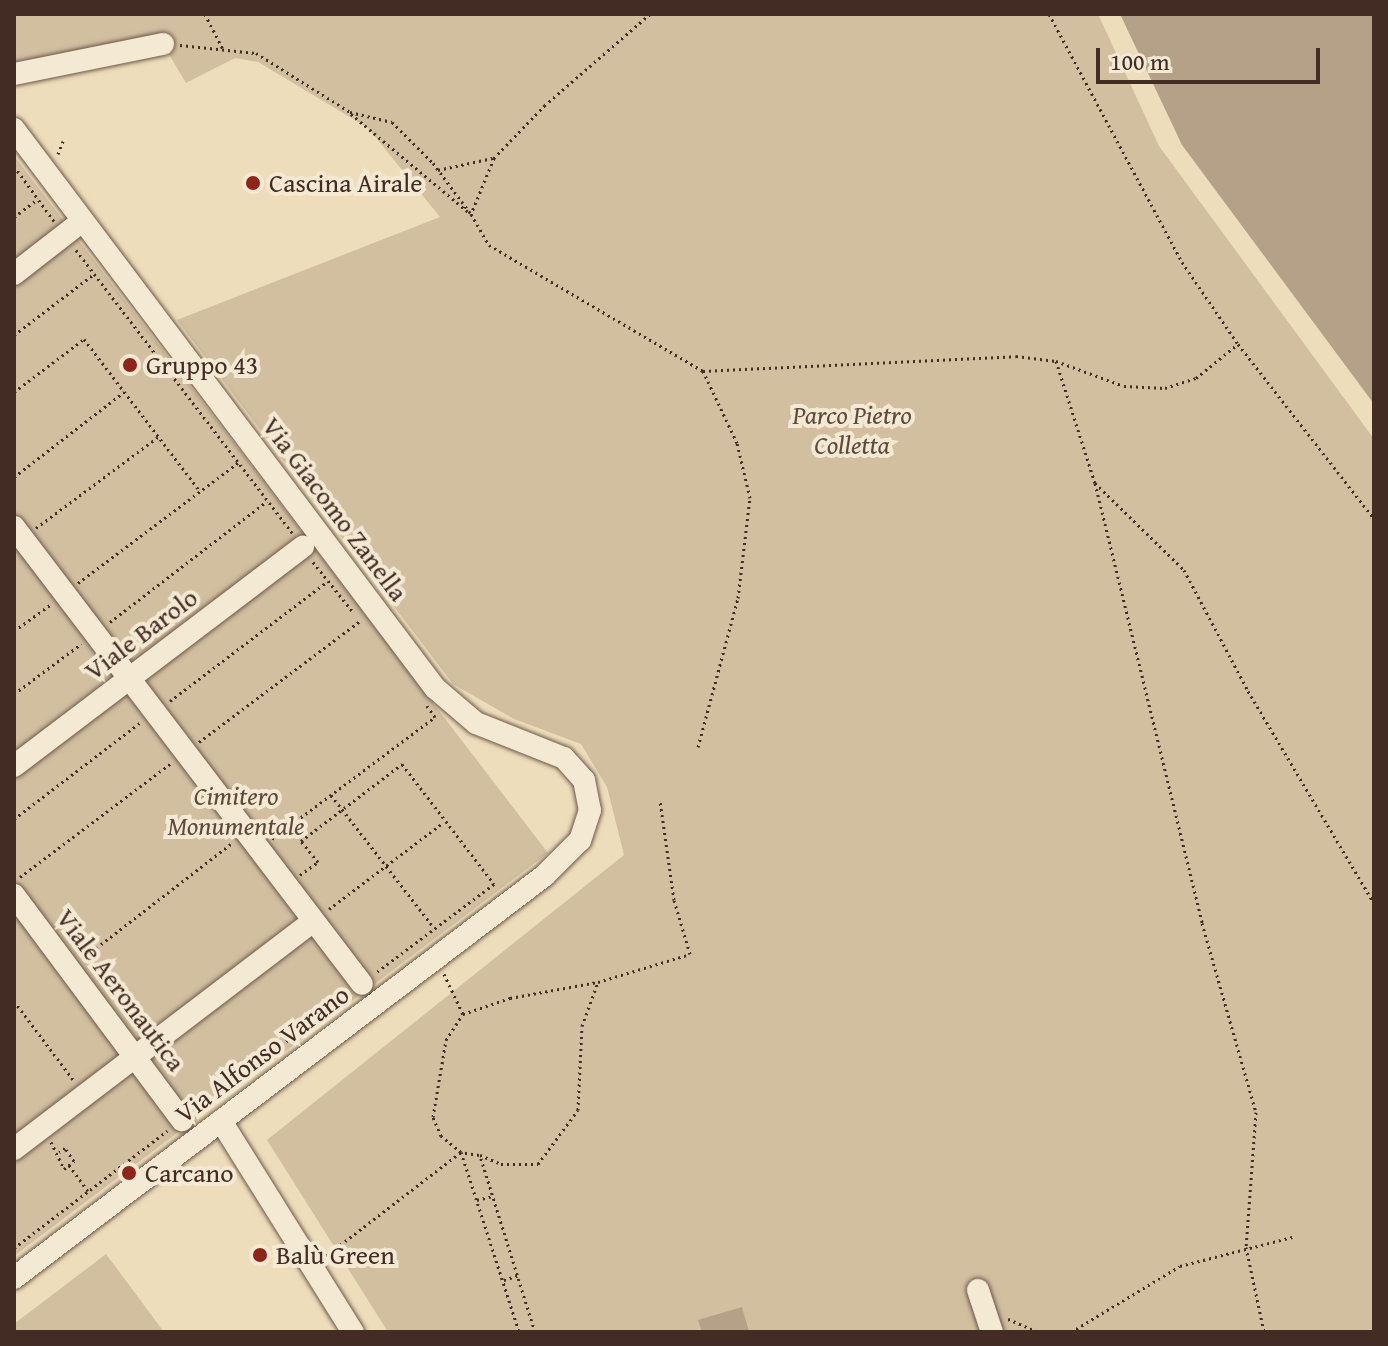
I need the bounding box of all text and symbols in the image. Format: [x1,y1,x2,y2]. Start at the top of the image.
scale bar [1100,32,1324,82]
text: 100 m [1110,44,1170,79]
place label: Cascina Airale [269,167,422,199]
marker: Cascina Airale [244,174,262,192]
place label: Gruppo 43 [146,349,258,381]
marker: Gruppo 43 [121,356,139,374]
park label: Parco Pietro Colletta [792,399,912,460]
street label: Via Giacomo Zanella [256,411,414,607]
street label: Viale Barolo [78,582,204,686]
park label: Cimitero Monumentale [167,780,305,842]
street label: Viale Aeronautica [50,903,192,1077]
street label: Via Alfonso Varano [169,979,355,1129]
place label: Carcano [145,1157,233,1189]
marker: Carcano [120,1164,138,1182]
place label: Balù Green [276,1239,395,1271]
marker: Balù Green [251,1246,269,1264]

